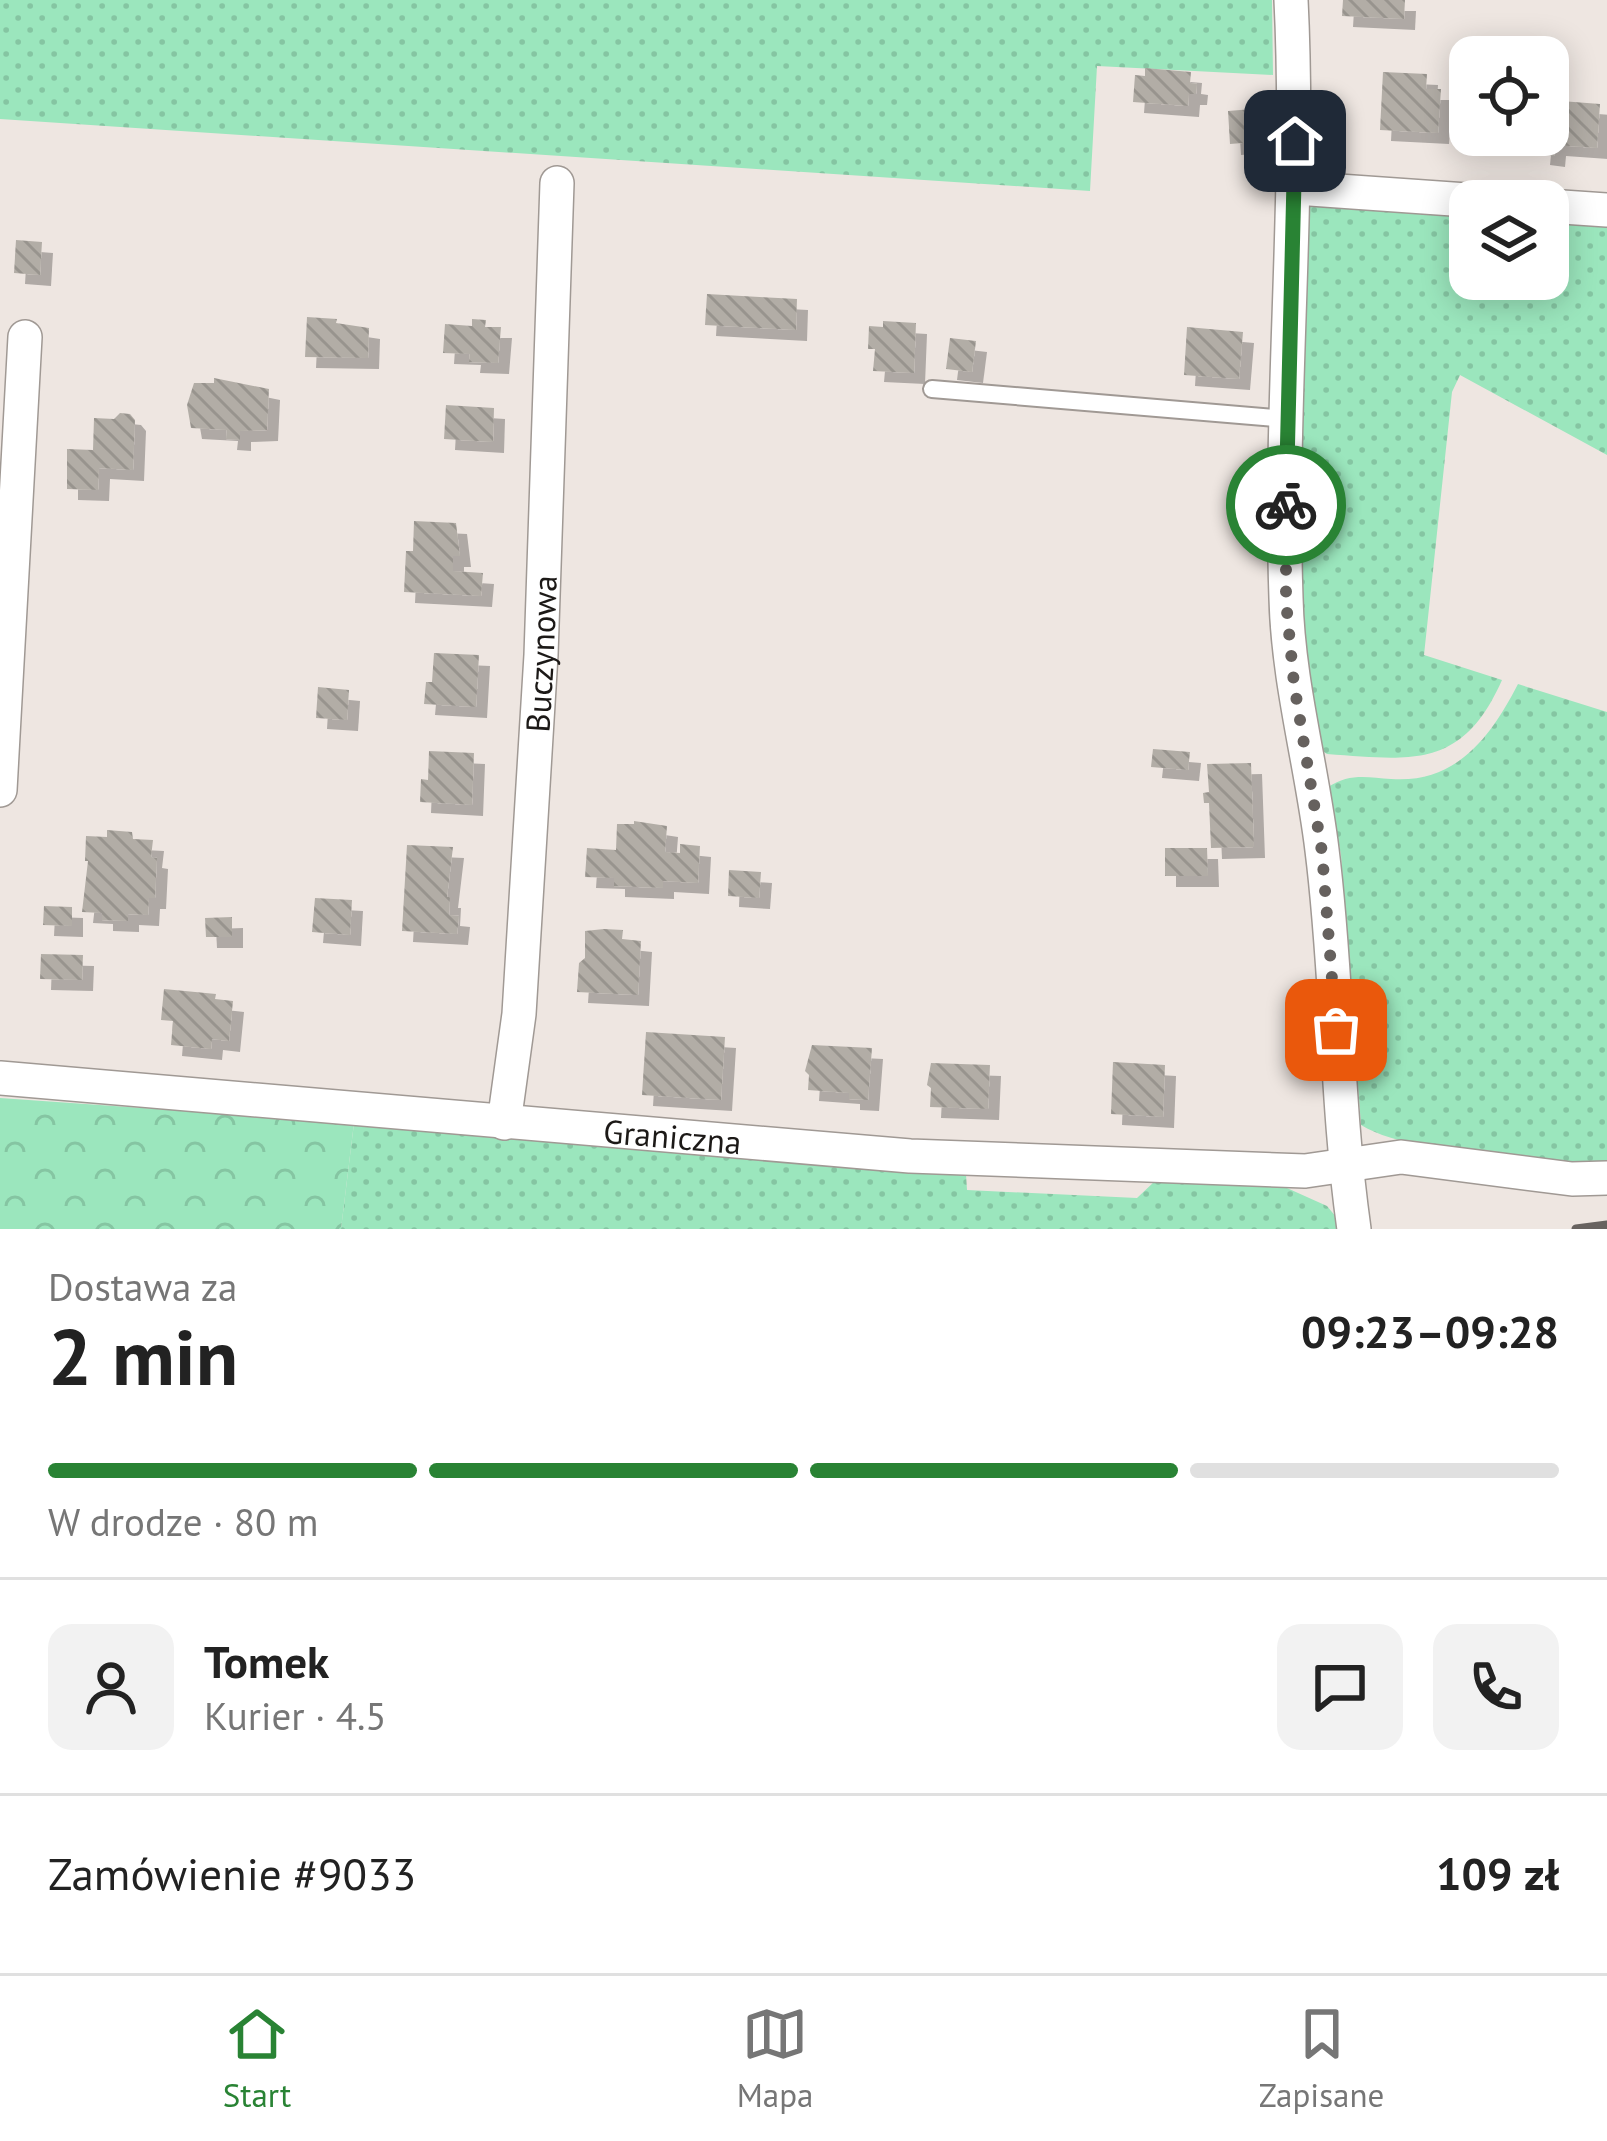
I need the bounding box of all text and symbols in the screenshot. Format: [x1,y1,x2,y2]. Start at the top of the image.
map controls [1449,36,1569,300]
button: locate [1449,36,1569,156]
pin [1244,90,1346,192]
icon: home [1262,108,1328,174]
button: layers [1449,180,1569,300]
courier [1226,445,1346,565]
icon: bike [1253,472,1319,538]
street label: Buczynowa [515,574,565,734]
pin [1285,979,1387,1081]
icon: bag [1303,997,1369,1063]
street label: Graniczna [602,1108,743,1163]
text: Dostawa za [48,1261,237,1312]
text: 09:23–09:28 [1301,1302,1559,1360]
text: 2 min [48,1306,238,1407]
text: W drodze · 80 m [48,1496,318,1547]
button: person [48,1624,174,1750]
button: chat [1277,1624,1403,1750]
button: phone [1433,1624,1559,1750]
text: Tomek [204,1632,329,1690]
text: Kurier · 4.5 [204,1690,387,1741]
text: Zamówienie #9033 [48,1844,416,1902]
text: 109 zł [1436,1844,1559,1902]
tab: Start [223,2001,291,2116]
tab: Mapa [737,2001,813,2116]
tab: Zapisane [1259,2001,1384,2116]

